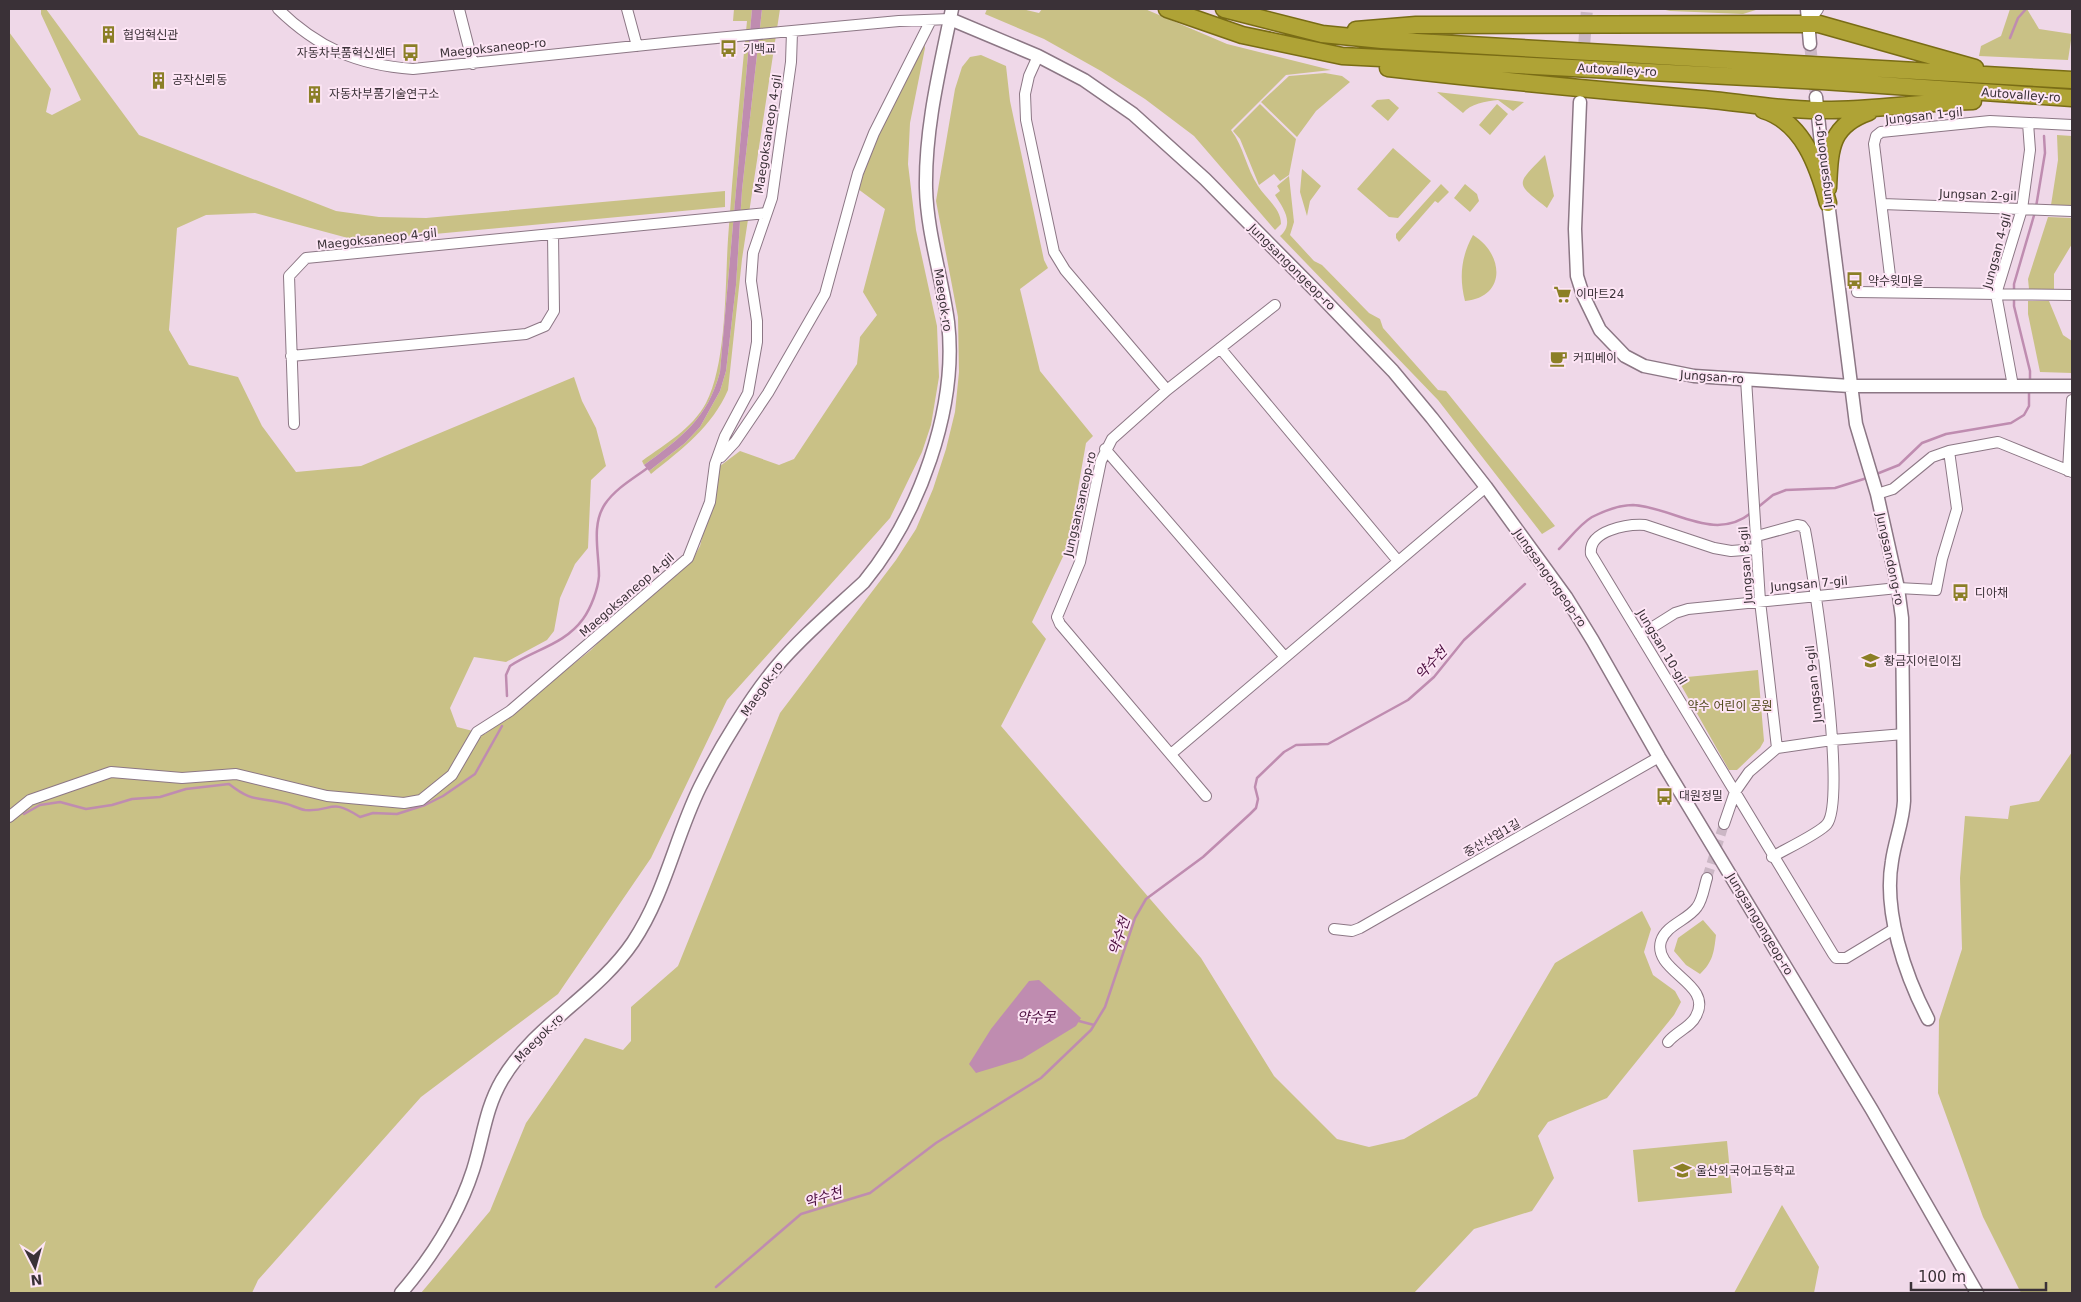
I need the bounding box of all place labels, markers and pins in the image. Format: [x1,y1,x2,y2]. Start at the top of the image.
building icon: 협업혁신관 [99,25,119,45]
place label: 협업혁신관 [123,28,178,42]
bus stop icon: 기백교 [719,39,739,59]
place label: 기백교 [743,42,776,56]
bus stop icon: 자동차부품혁신센터 [400,43,420,63]
place label: 자동차부품혁신센터 [297,46,396,60]
building icon: 공작신뢰동 [148,70,168,90]
place label: 공작신뢰동 [172,73,227,87]
building icon: 자동차부품기술연구소 [305,84,325,104]
place label: 자동차부품기술연구소 [329,87,439,101]
bus stop icon: 약수윗마을 [1844,271,1864,291]
place label: 약수윗마을 [1868,274,1923,288]
supermarket icon: 이마트24 [1552,284,1572,304]
place label: 이마트24 [1576,287,1624,301]
cafe icon: 커피베이 [1549,348,1569,368]
place label: 커피베이 [1573,351,1617,365]
bus stop icon: 디아채 [1951,583,1971,603]
place label: 디아채 [1975,586,2008,600]
school or university icon: 황금지어린이집 [1860,651,1880,671]
place label: 황금지어린이집 [1884,654,1961,668]
bus stop icon: 대원정밀 [1655,786,1675,806]
place label: 대원정밀 [1679,789,1723,803]
school or university icon: 울산외국어고등학교 [1672,1161,1692,1181]
place label: 울산외국어고등학교 [1696,1164,1795,1178]

